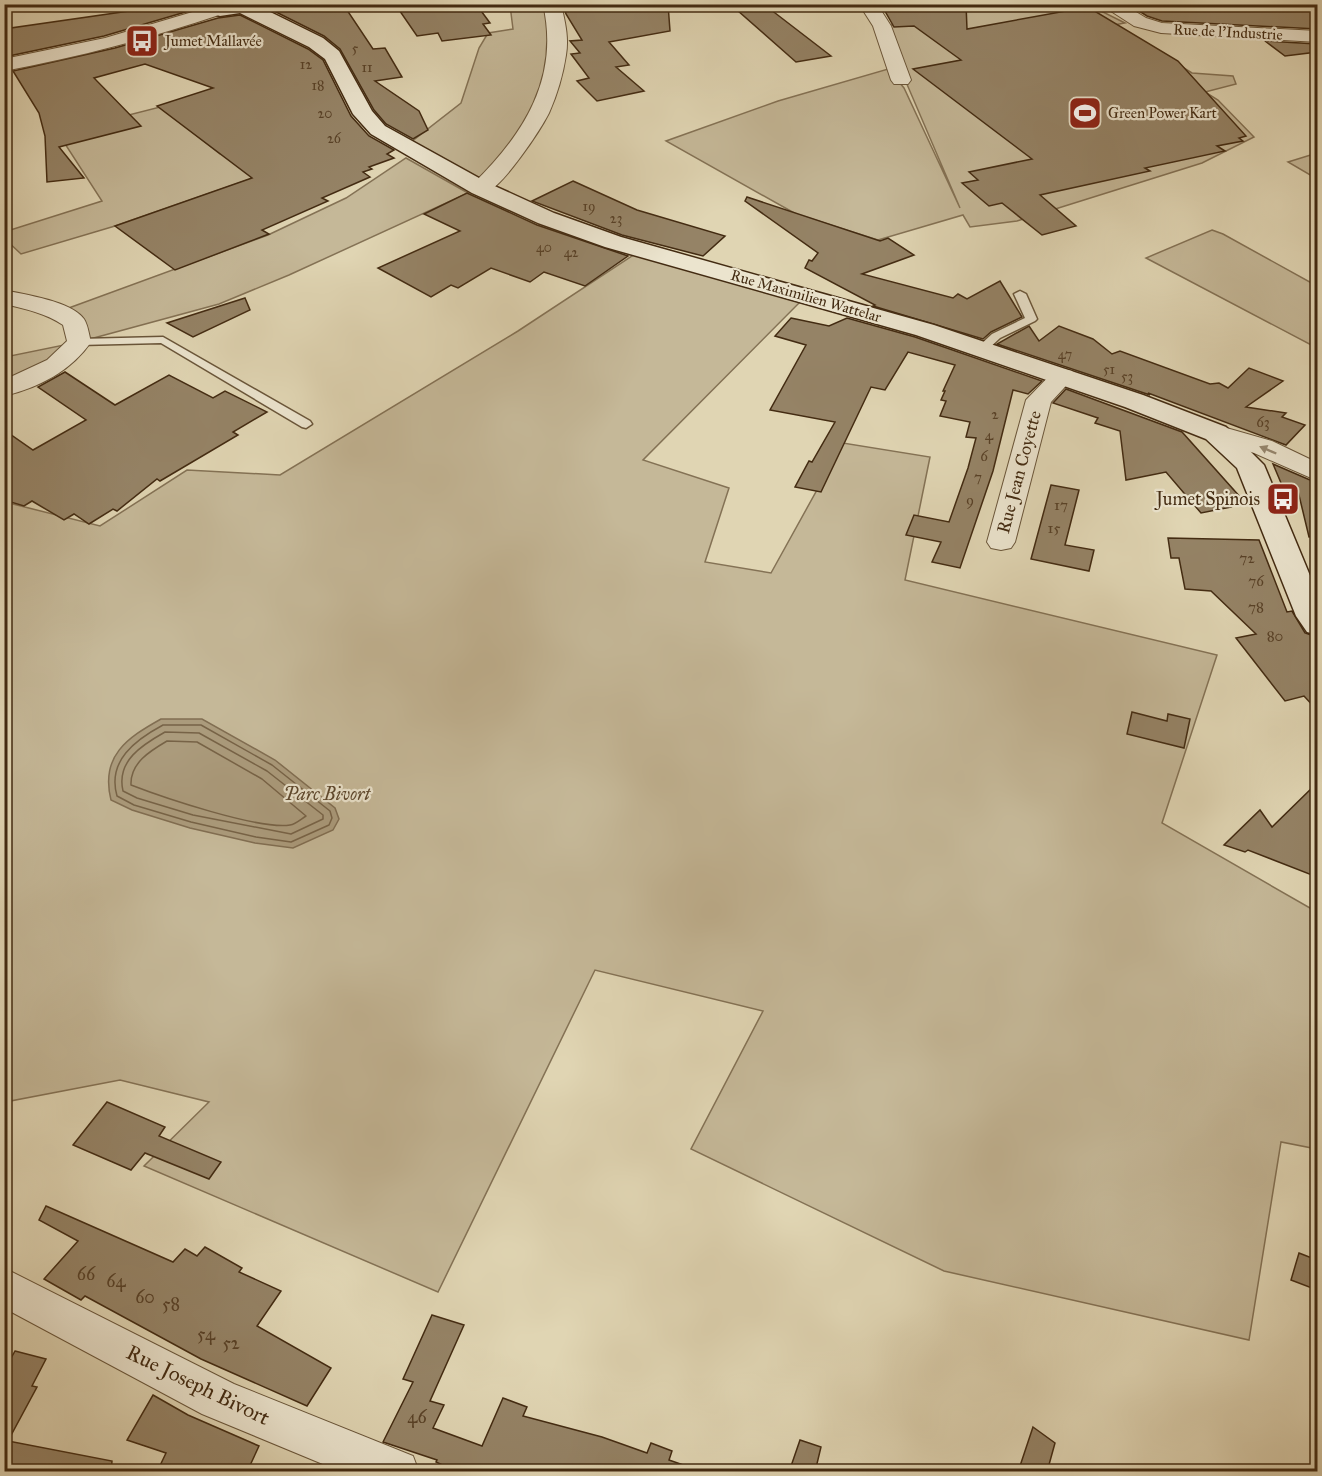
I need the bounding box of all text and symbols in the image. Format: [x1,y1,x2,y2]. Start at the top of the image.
street label: Rue de l'Industrie [1173,20,1283,44]
bus stop icon: Jumet Mallavée [124,23,160,59]
place label: Jumet Mallavée [163,32,262,51]
house number: 5 [352,40,359,57]
house number: 12 [300,56,312,73]
house number: 11 [361,59,373,76]
house number: 18 [312,77,324,94]
sports icon: Green Power Kart [1067,95,1103,131]
place label: Green Power Kart [1108,104,1218,122]
house number: 20 [317,105,333,122]
house number: 26 [327,130,342,147]
house number: 19 [583,198,595,215]
house number: 23 [610,210,622,227]
house number: 40 [536,239,552,256]
house number: 42 [564,244,578,261]
street label: Rue Maximilien Wattelar [729,266,884,326]
house number: 47 [1058,346,1072,363]
house number: 51 [1103,361,1115,378]
house number: 53 [1121,368,1133,385]
house number: 2 [991,405,999,423]
street label: Rue Jean Coyette [992,408,1047,536]
house number: 63 [1256,413,1270,431]
house number: 4 [985,426,994,444]
one-way arrow [1259,445,1277,454]
house number: 6 [980,447,989,465]
house number: 7 [974,468,982,486]
bus stop icon: Jumet Spinois [1265,481,1301,517]
place label: Jumet Spinois [1154,488,1260,511]
house number: 9 [966,491,974,509]
house number: 17 [1054,496,1068,514]
house number: 15 [1048,519,1060,537]
house number: 72 [1239,549,1255,567]
house number: 76 [1248,572,1265,590]
house number: 78 [1248,598,1264,616]
house number: 80 [1267,627,1283,645]
park label: Parc Bivort [284,783,372,805]
house number: 66 [77,1263,96,1285]
house number: 64 [106,1270,127,1292]
house number: 60 [135,1286,155,1308]
house number: 58 [162,1293,180,1315]
house number: 54 [197,1323,216,1345]
house number: 52 [222,1332,240,1354]
street label: Rue Joseph Bivort [122,1339,274,1431]
house number: 46 [407,1406,427,1428]

